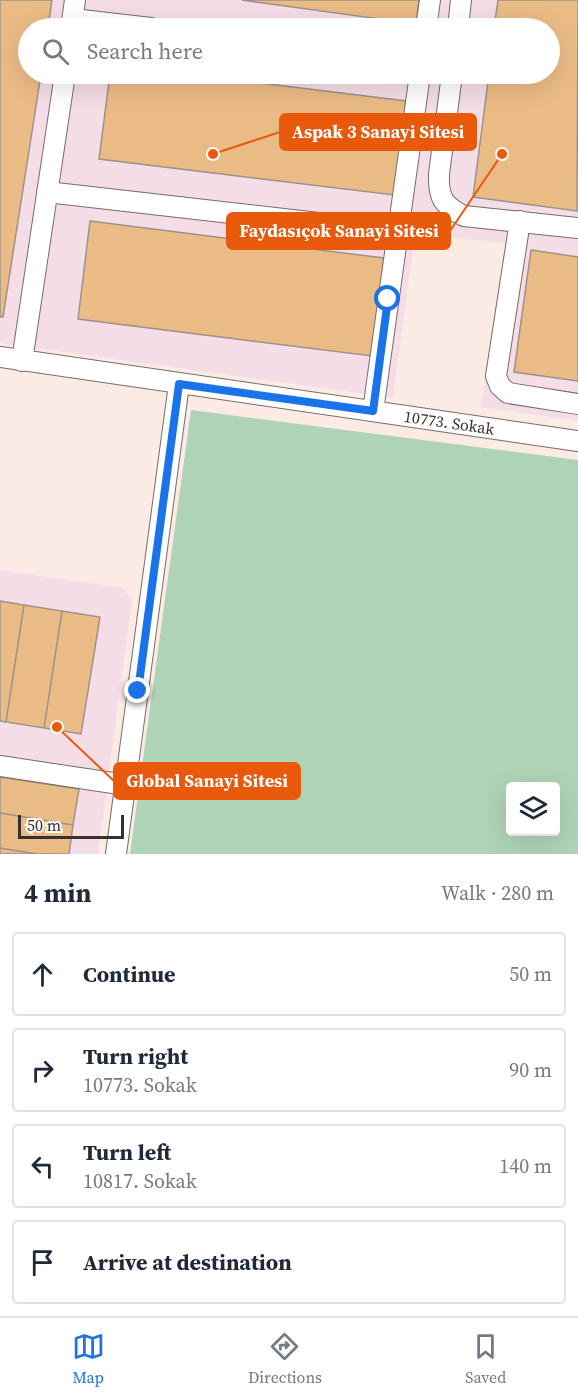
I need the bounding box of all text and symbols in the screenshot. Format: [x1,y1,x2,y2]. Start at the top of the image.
search box [18,18,560,84]
icon: search [39,35,72,68]
text: Search here [87,36,203,66]
callout: Aspak 3 Sanayi Sitesi [280,114,476,150]
text: Aspak 3 Sanayi Sitesi [292,119,465,144]
callout: Faydasıçok Sanayi Sitesi [227,213,450,249]
text: Faydasıçok Sanayi Sitesi [239,218,439,243]
route start [374,285,400,311]
street label: 10773. Sokak [403,405,496,440]
route end [124,677,150,703]
callout: Global Sanayi Sitesi [114,763,300,799]
text: Global Sanayi Sitesi [126,768,288,793]
map controls [506,782,560,836]
button: layers [506,782,560,836]
scale bar [18,812,124,840]
text: 50 m [27,814,61,836]
text: 4 min [24,875,91,911]
text: Walk · 280 m [441,879,554,907]
icon: ahead [26,958,59,991]
text: Continue [83,959,176,989]
text: 50 m [509,960,552,988]
text: Turn right [83,1041,188,1071]
icon: right [26,1054,59,1087]
text: 90 m [509,1056,552,1084]
text: 10773. Sokak [83,1071,197,1099]
text: Turn left [83,1137,171,1167]
icon: left [26,1150,59,1183]
text: 140 m [499,1152,552,1180]
text: 10817. Sokak [83,1167,197,1195]
icon: arrive [26,1246,59,1279]
text: Arrive at destination [83,1247,292,1277]
tab: Map [72,1330,105,1388]
tab: Directions [248,1330,322,1388]
tab: Saved [465,1330,506,1388]

